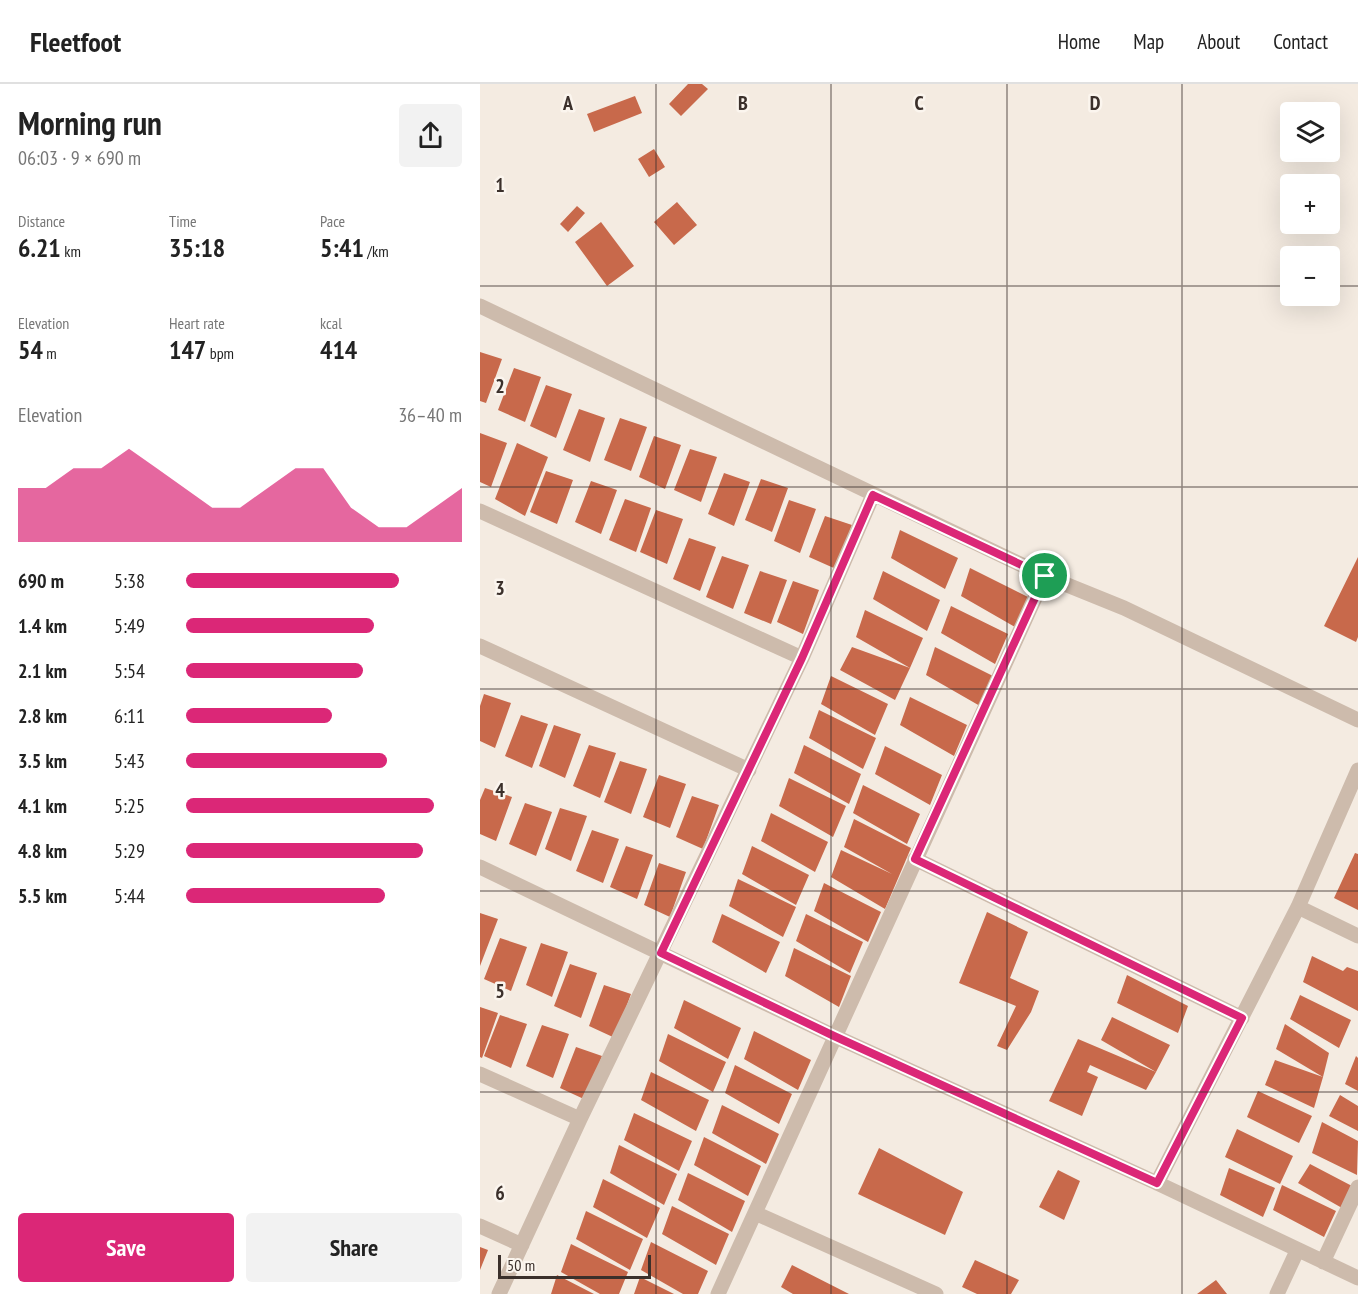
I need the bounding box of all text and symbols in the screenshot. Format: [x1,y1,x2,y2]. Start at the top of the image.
text: Fleetfoot [30,23,121,60]
text: Home [1058,28,1100,55]
text: Map [1133,28,1164,55]
text: About [1197,28,1240,55]
text: Contact [1273,28,1328,55]
text: A [562,90,574,116]
text: B [738,90,748,116]
text: C [914,90,924,116]
text: D [1090,90,1101,116]
text: Morning run [18,101,162,144]
map controls [1280,102,1340,306]
button: layers [1280,102,1340,162]
button: share [399,104,462,167]
text: 06:03 · 9 × 690 m [18,145,141,171]
text: 1 [495,172,505,198]
button: + [1280,174,1340,234]
text: Distance [18,211,65,231]
text: Time [169,211,197,231]
text: Pace [320,211,345,231]
text: 6.21 [18,231,61,264]
text: 35:18 [169,231,225,264]
text: 5:41 [320,231,364,264]
text: km [61,241,81,261]
text: /km [364,241,389,261]
button: − [1280,246,1340,306]
text: Elevation [18,313,69,333]
text: Heart rate [169,313,225,333]
text: kcal [320,313,342,333]
text: 54 [18,333,43,366]
text: 147 [169,333,206,366]
text: 414 [320,333,357,366]
text: m [43,343,57,363]
text: bpm [206,343,234,363]
text: 2 [495,373,505,399]
text: Elevation [18,402,82,428]
text: 36–40 m [398,402,462,428]
pin [1019,550,1070,601]
icon: arrive [1028,559,1061,592]
text: 690 m [18,568,64,594]
text: 5:38 [114,568,145,594]
text: 3 [495,575,505,601]
text: 1.4 km [18,613,67,639]
text: 5:49 [114,613,145,639]
text: 2.1 km [18,658,67,684]
text: 5:54 [114,658,145,684]
text: 2.8 km [18,703,67,729]
text: 6:11 [114,703,145,729]
text: 3.5 km [18,748,67,774]
text: 5:43 [114,748,145,774]
text: 4 [495,777,505,803]
text: 4.1 km [18,793,67,819]
text: 5:25 [114,793,145,819]
text: 4.8 km [18,838,67,864]
text: 5:29 [114,838,145,864]
text: 5.5 km [18,883,67,909]
text: 5:44 [114,883,145,909]
text: 5 [495,978,505,1004]
text: 6 [495,1180,505,1206]
button: Save [18,1213,234,1282]
button: Share [246,1213,462,1282]
scale bar [498,1252,651,1280]
text: 50 m [507,1255,535,1275]

